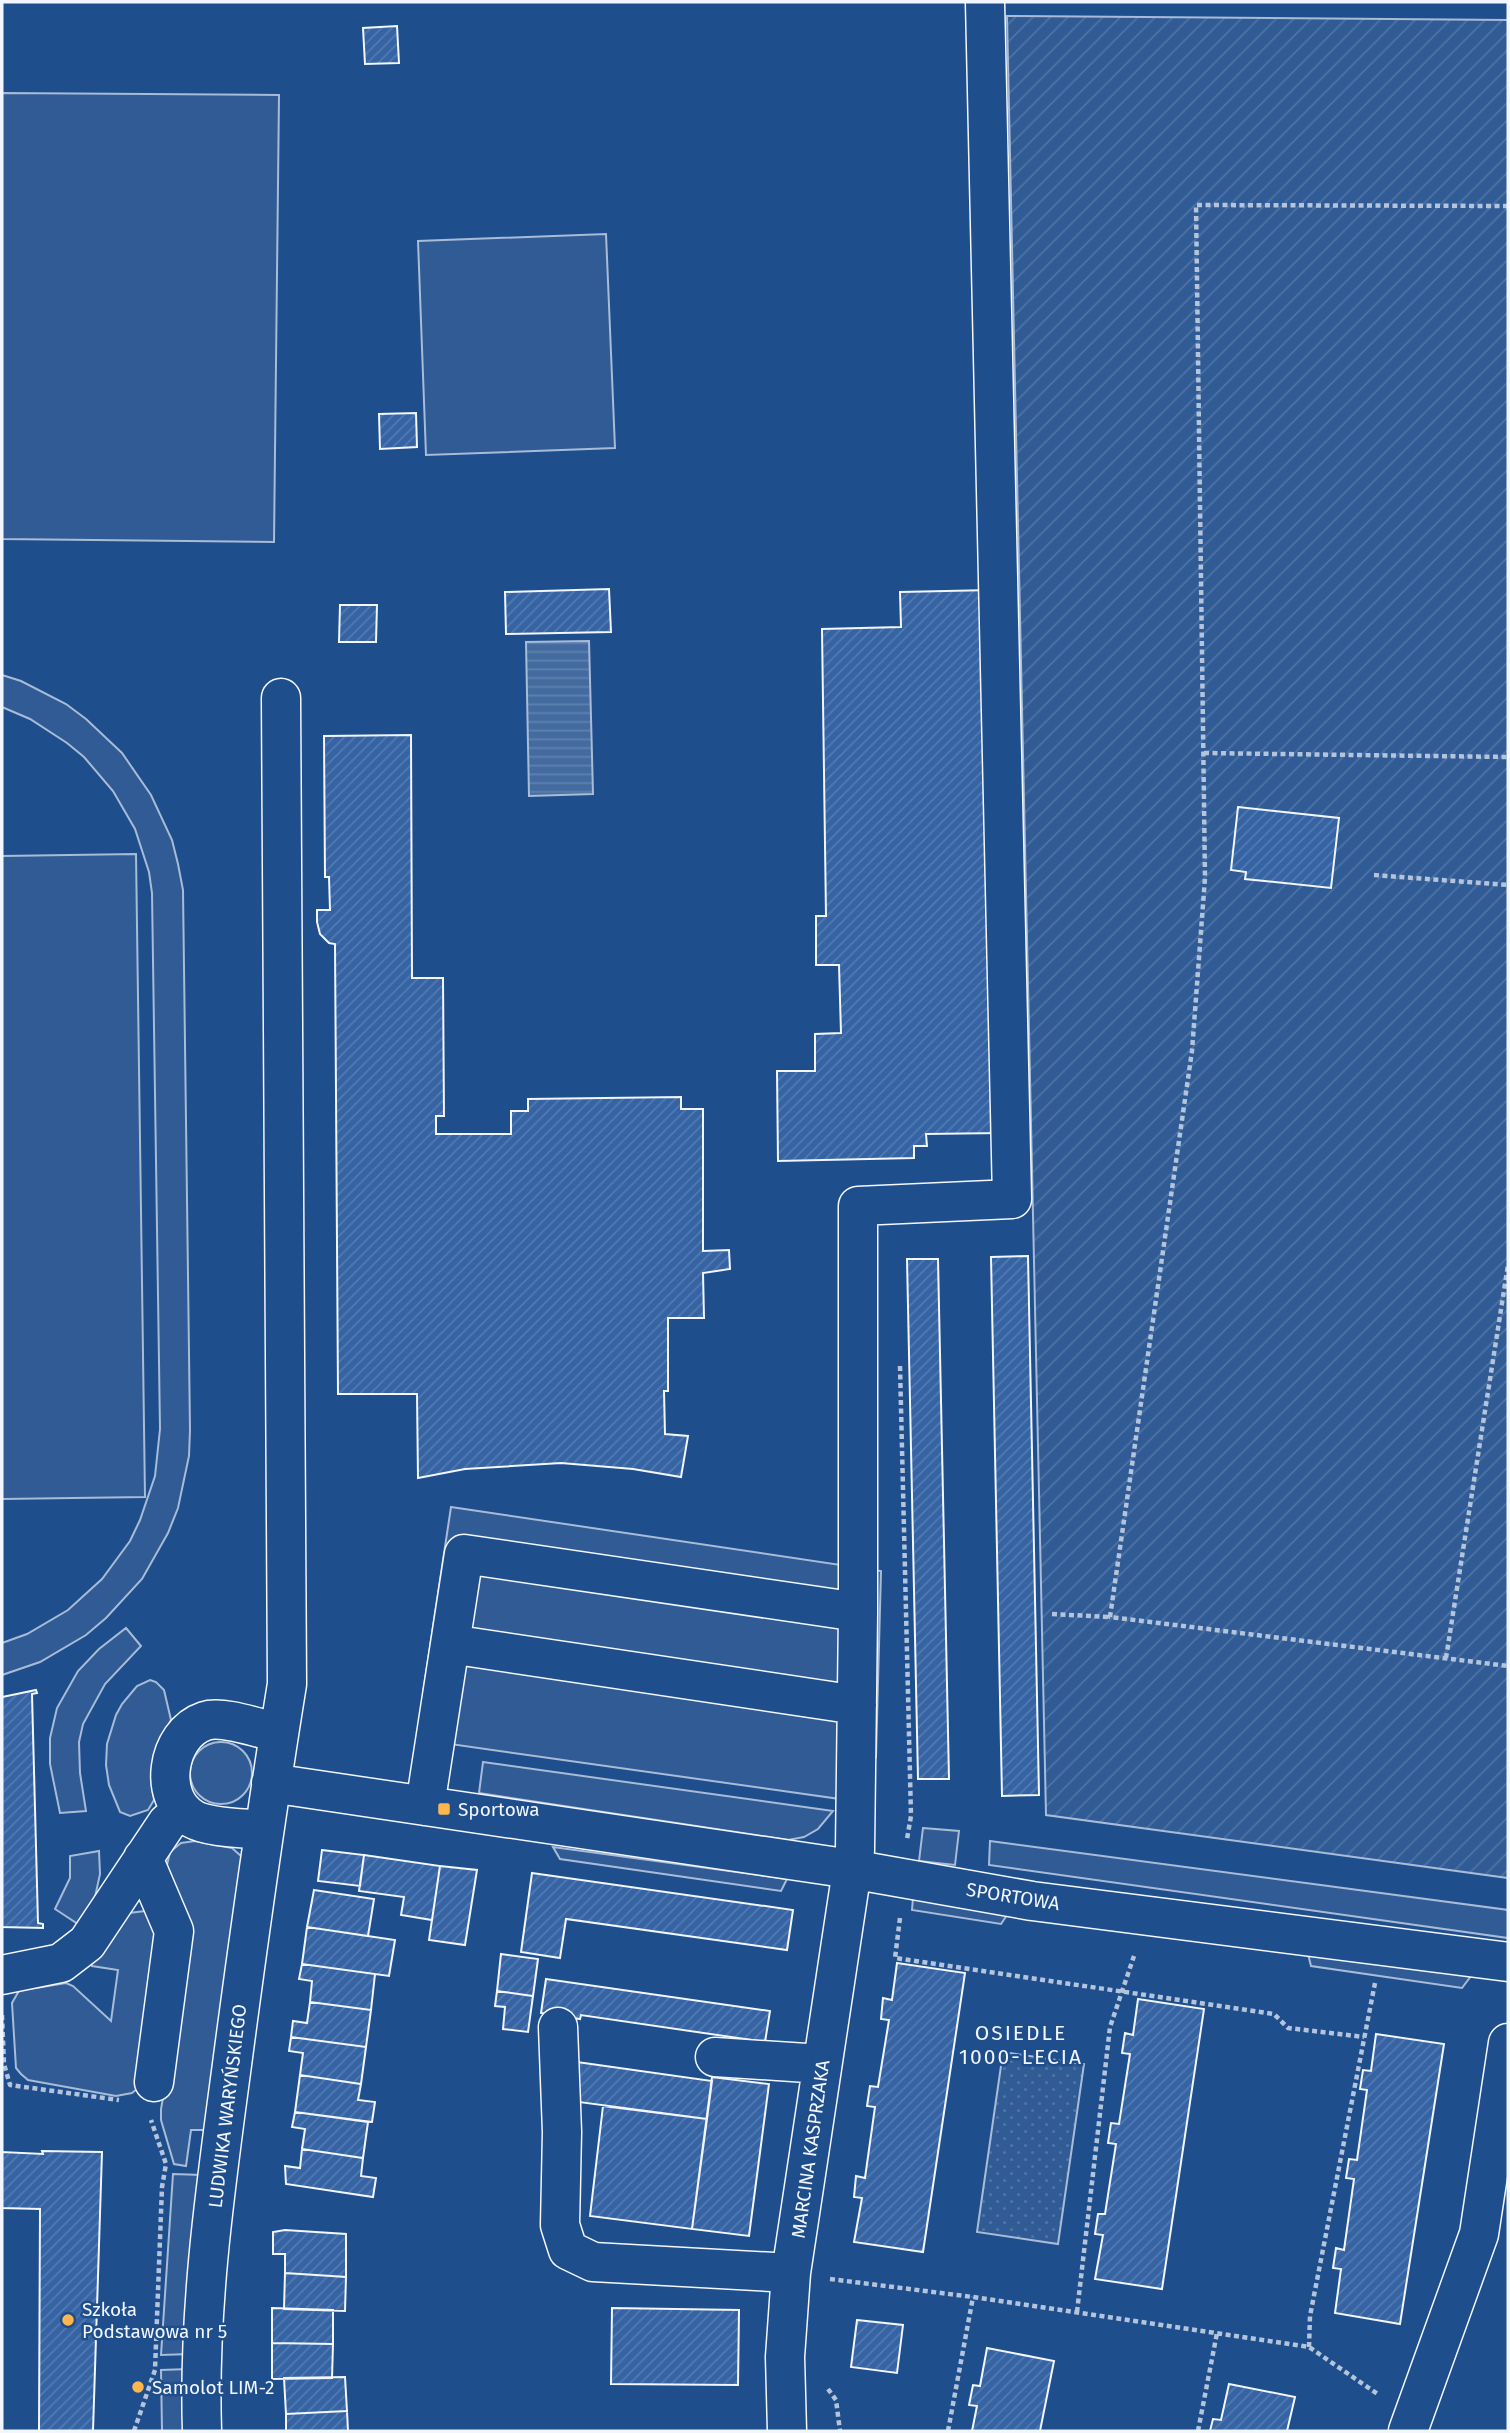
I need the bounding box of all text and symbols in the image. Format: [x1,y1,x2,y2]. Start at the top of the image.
place label: Sportowa [458,1798,539,1821]
marker: Sportowa [436,1801,452,1817]
street label: SPORTOWA [964,1878,1062,1915]
street label: LUDWIKA WARYŃSKIEGO [204,2003,251,2209]
district label: OSIEDLE 1000-LECIA [959,2020,1083,2070]
street label: MARCINA KASPRZAKA [787,2058,834,2240]
place label: Szkoła Podstawowa nr 5 [82,2298,227,2343]
marker: Szkoła Podstawowa nr 5 [60,2312,76,2328]
place label: Samolot LIM-2 [152,2376,274,2399]
marker: Samolot LIM-2 [130,2379,146,2395]

